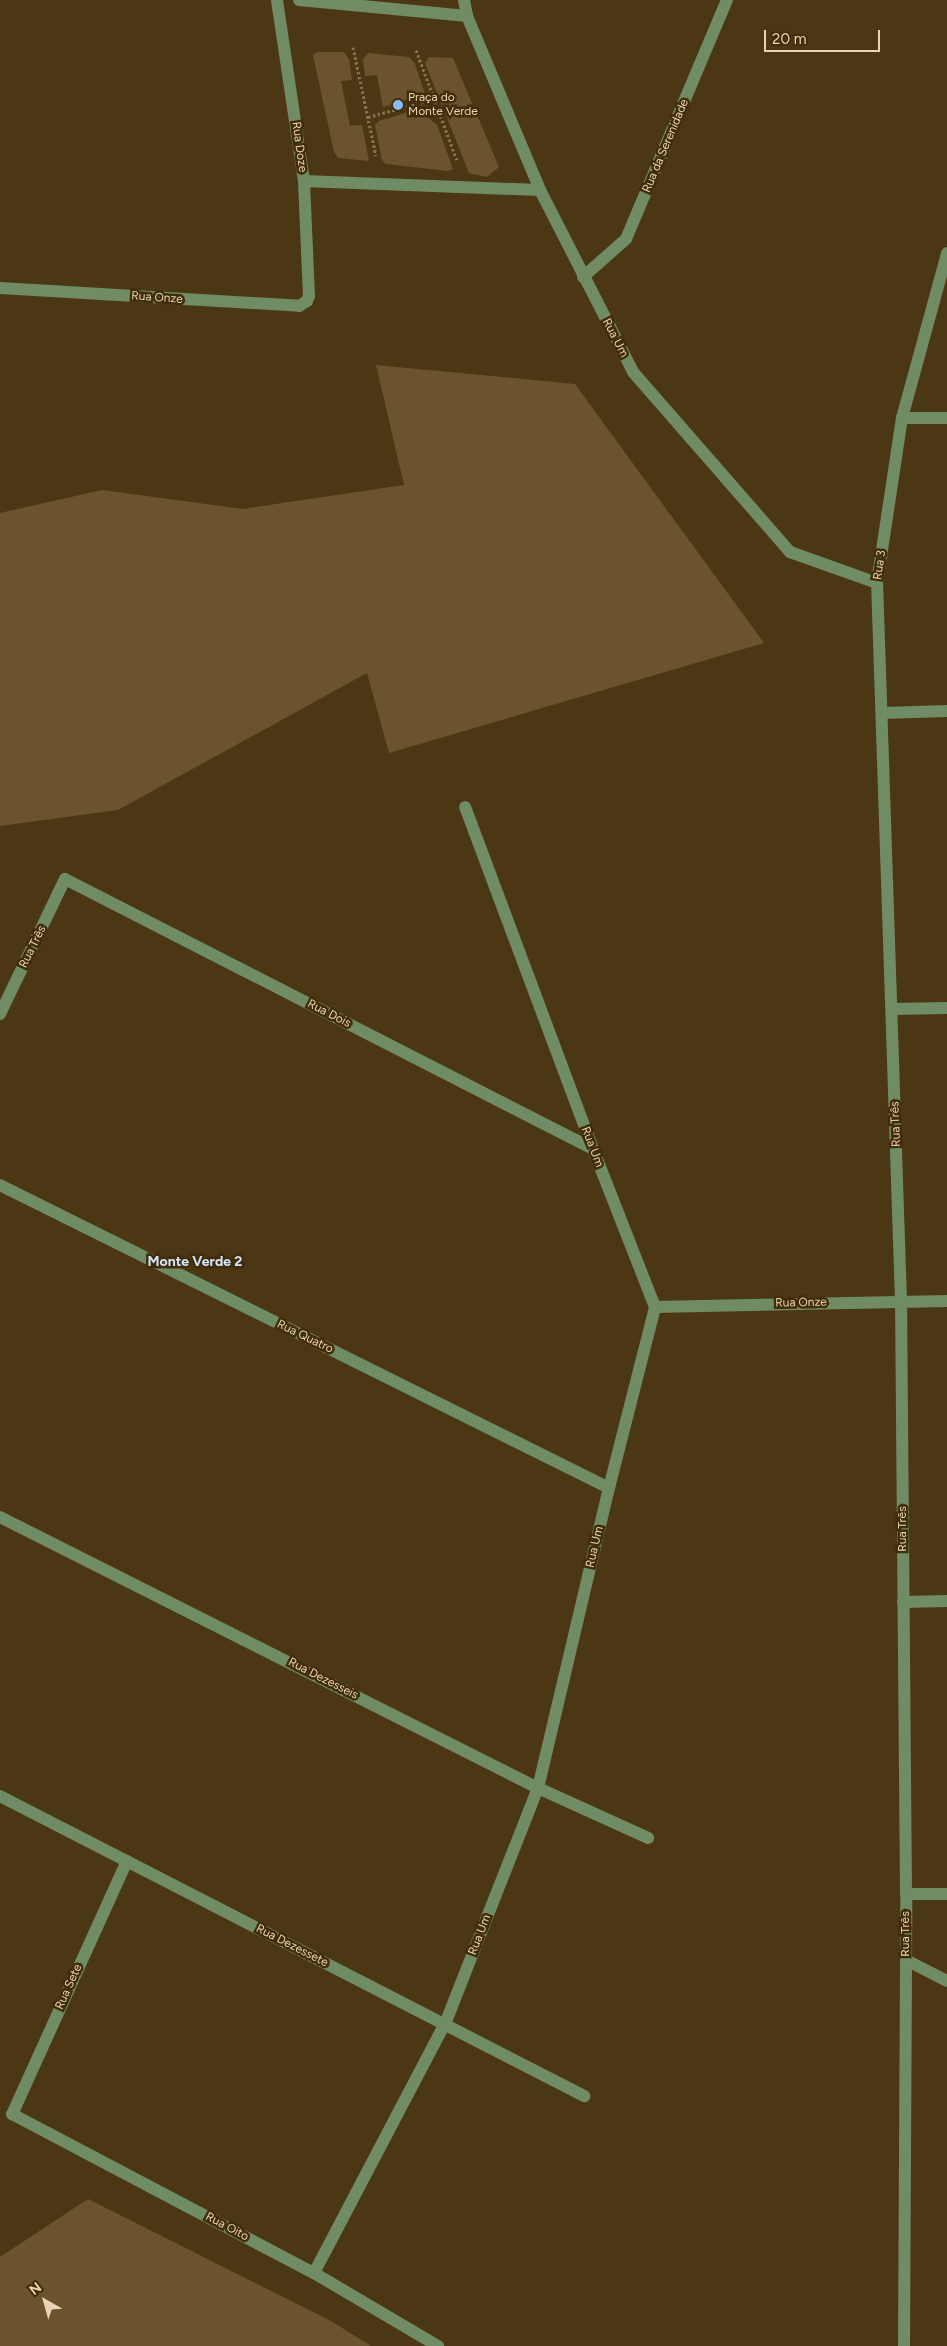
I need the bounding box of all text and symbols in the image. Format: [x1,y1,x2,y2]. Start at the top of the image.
scale bar [767,20,883,52]
text: 20 m [772,30,806,48]
place label: Praça do Monte Verde [408,91,478,119]
street label: Rua da Serenidade [640,97,692,195]
marker: Praça do Monte Verde [392,99,404,111]
street label: Rua Doze [288,121,310,173]
street label: Rua Onze [131,289,183,307]
street label: Rua Um [599,316,631,360]
street label: Rua 3 [871,549,889,581]
street label: Rua Três [17,923,49,971]
street label: Rua Dois [305,997,353,1031]
street label: Rua Três [888,1101,904,1147]
street label: Rua Um [578,1125,606,1169]
district label: Monte Verde 2 [148,1254,242,1270]
street label: Rua Onze [775,1295,827,1311]
street label: Rua Quatro [274,1317,336,1357]
street label: Rua Três [896,1506,910,1552]
street label: Rua Um [583,1525,607,1569]
street label: Rua Dezesseis [286,1655,360,1703]
street label: Rua Três [899,1911,913,1957]
street label: Rua Um [466,1913,494,1957]
street label: Rua Dezessete [253,1922,331,1970]
street label: Rua Sete [53,1962,85,2012]
street label: Rua Oito [203,2210,251,2244]
north arrow [20,2276,70,2326]
text: N [26,2279,45,2299]

